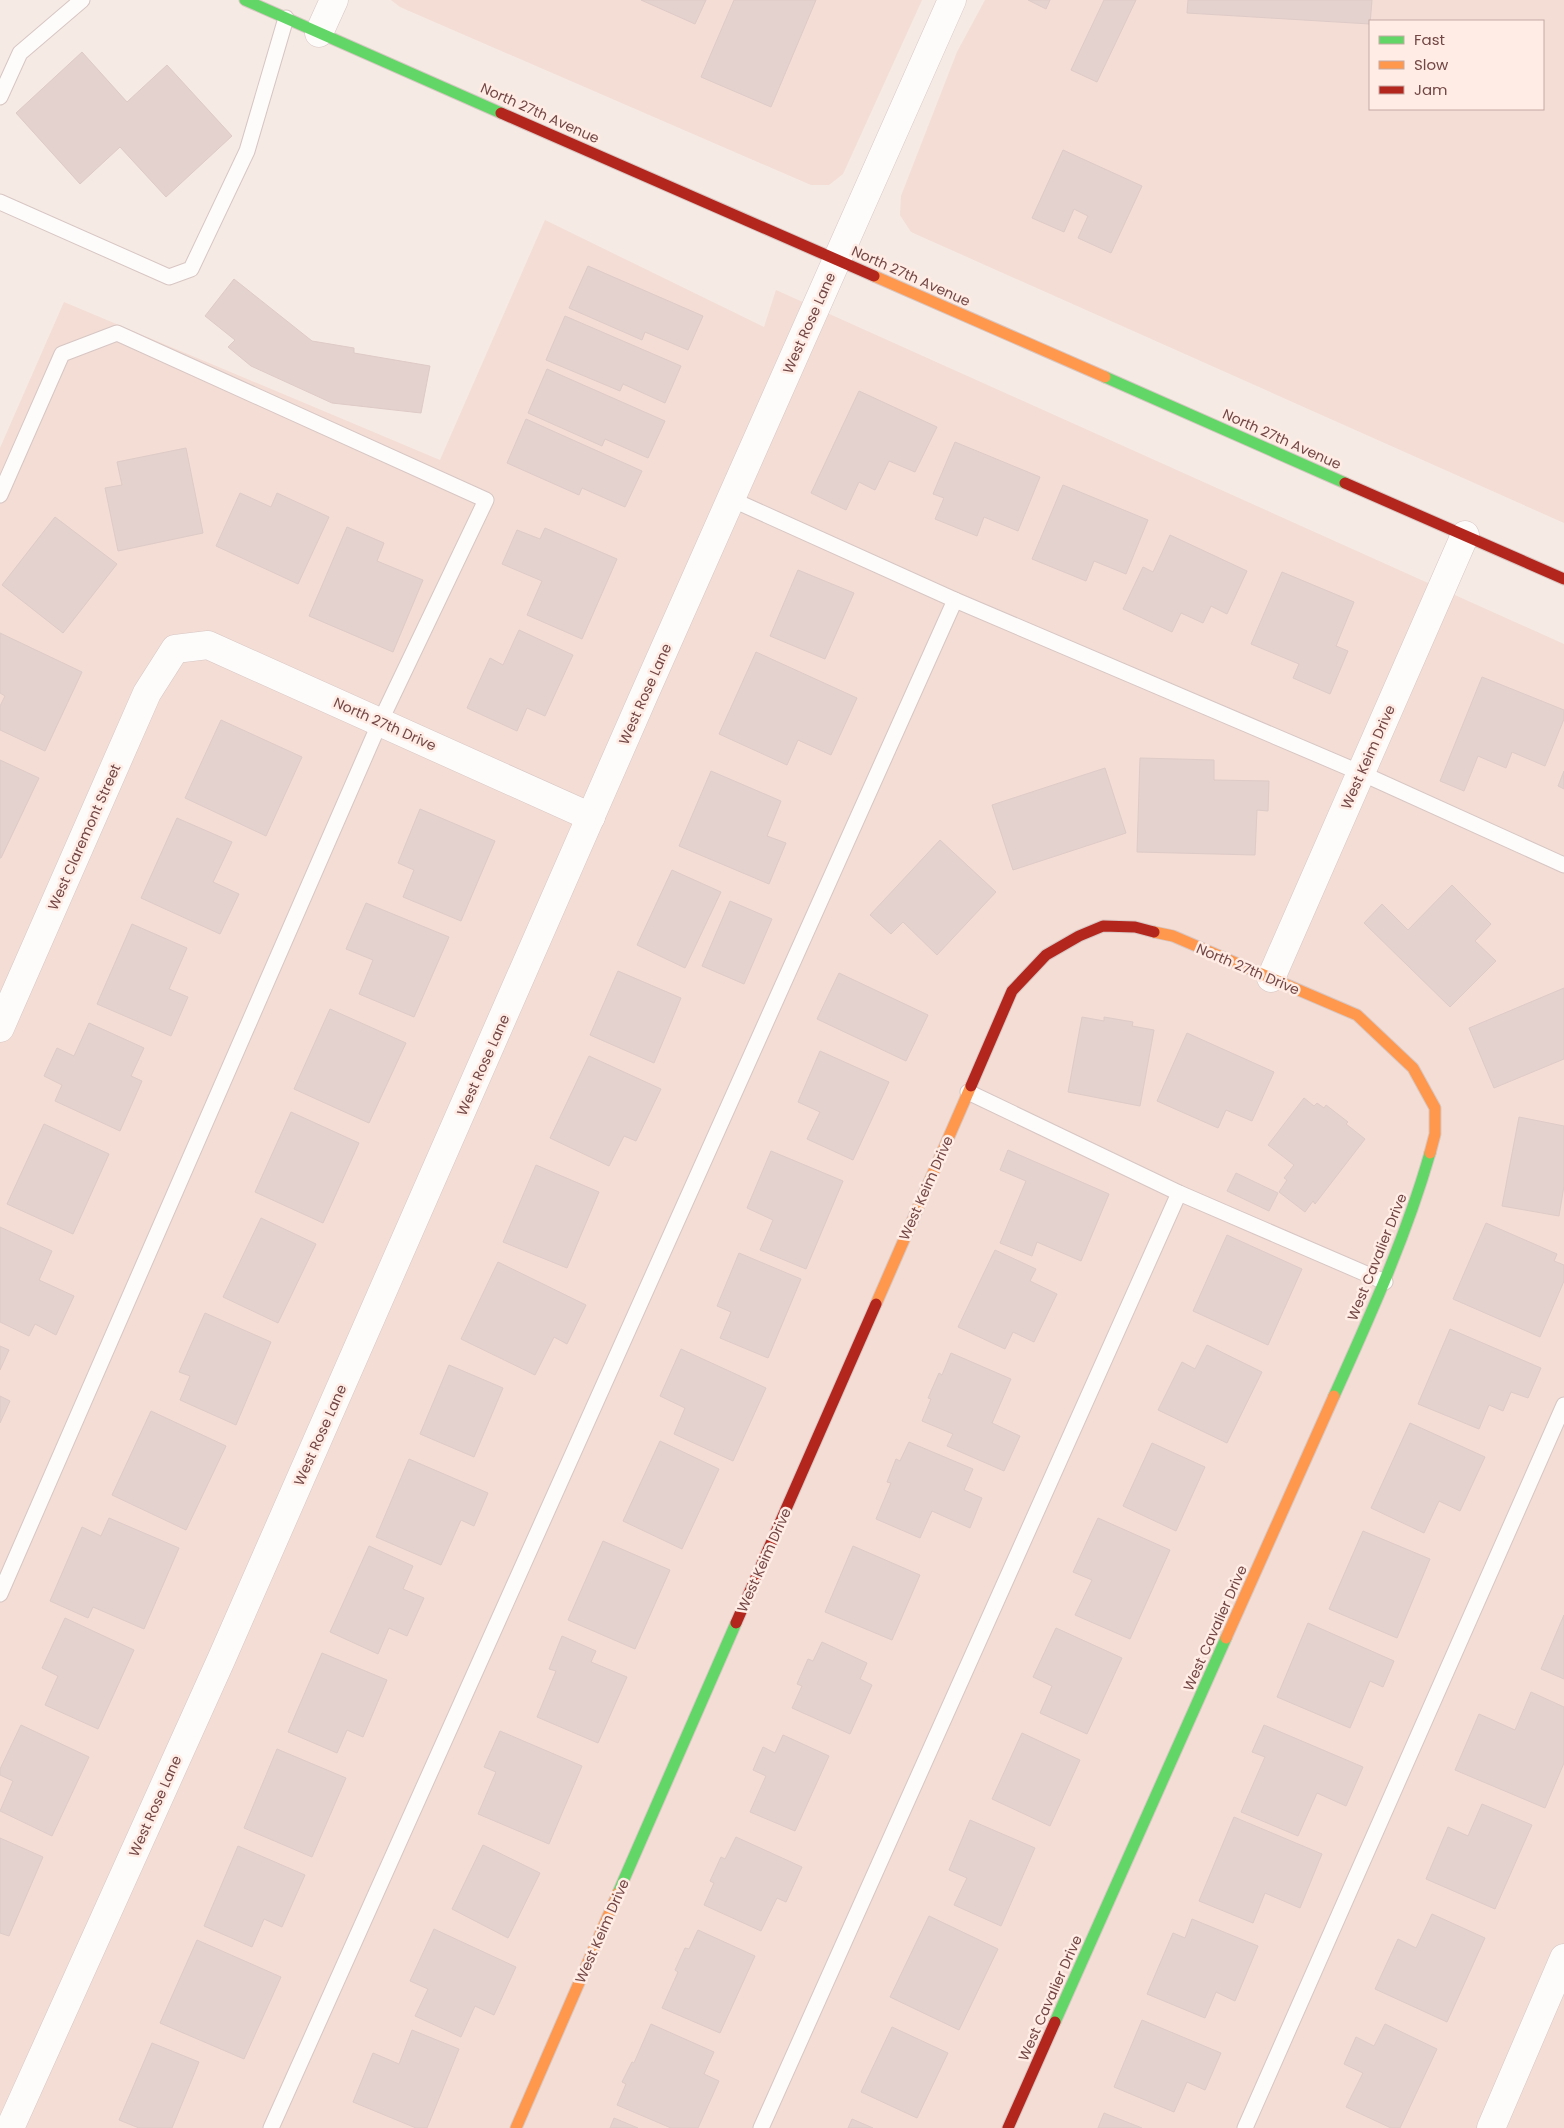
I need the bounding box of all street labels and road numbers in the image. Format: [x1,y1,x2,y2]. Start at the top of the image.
street label: North 27th Avenue [478,78,603,148]
street label: North 27th Avenue [849,241,974,311]
street label: West Rose Lane [778,269,840,377]
street label: North 27th Avenue [1220,404,1345,474]
street label: West Rose Lane [614,640,676,748]
street label: North 27th Drive [331,692,440,756]
street label: West Keim Drive [1336,701,1400,812]
street label: West Claremont Street [43,761,125,913]
street label: North 27th Drive [1193,938,1303,1000]
street label: West Rose Lane [452,1011,514,1119]
street label: West Keim Drive [894,1132,958,1243]
street label: West Cavalier Drive [1342,1190,1412,1324]
street label: West Rose Lane [289,1381,351,1489]
street label: West Keim Drive [732,1504,796,1615]
street label: West Cavalier Drive [1178,1562,1252,1694]
street label: West Rose Lane [124,1752,186,1860]
street label: West Keim Drive [570,1875,634,1986]
street label: West Cavalier Drive [1013,1932,1087,2064]

